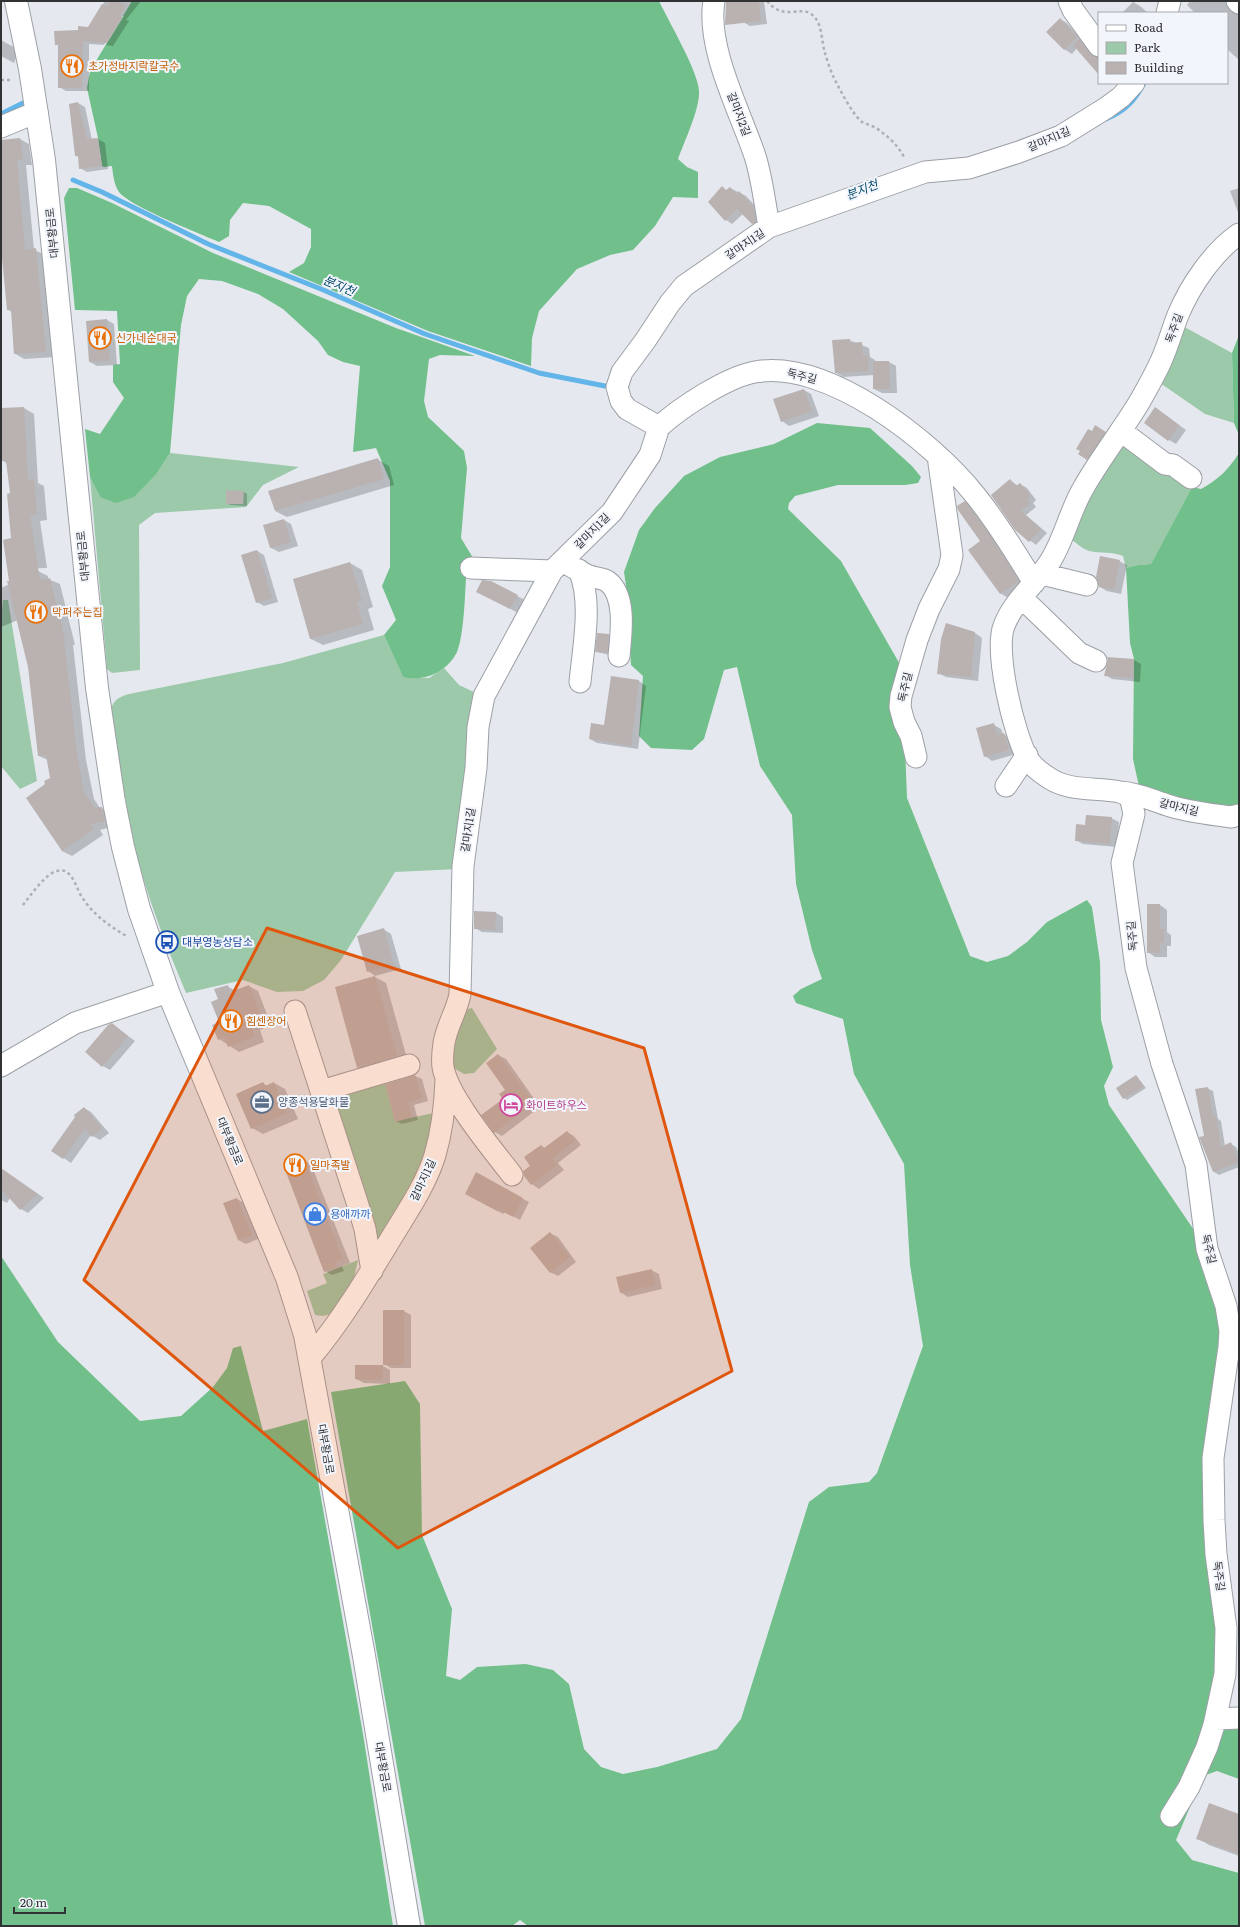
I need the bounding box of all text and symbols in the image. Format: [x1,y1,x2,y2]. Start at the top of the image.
legend [1098,12,1228,84]
text: Road [1134,18,1164,36]
text: Park [1134,38,1161,56]
restaurant icon: 초가정바지락칼국수 [59,53,85,79]
place label: 초가정바지락칼국수 [88,57,179,73]
text: Building [1134,58,1184,76]
street label: 갈마지2길 [724,89,756,138]
street label: 갈마지1길 [1025,122,1072,154]
water label: 분지천 [843,174,882,203]
street label: 대부황금로 [40,207,62,259]
street label: 갈마지1길 [721,224,768,262]
water label: 분지천 [321,270,360,301]
street label: 독주길 [1160,311,1186,345]
restaurant icon: 신가네순대국 [87,325,113,351]
place label: 신가네순대국 [116,329,177,345]
street label: 독주길 [786,364,819,386]
street label: 갈마지1길 [570,509,613,552]
street label: 대부황금로 [71,530,93,582]
restaurant icon: 막퍼주는집 [23,599,49,625]
place label: 막퍼주는집 [52,603,103,619]
street label: 독주길 [893,670,915,703]
street label: 갈마지길 [1158,793,1201,819]
street label: 갈마지1길 [456,806,478,853]
street label: 독주길 [1122,920,1140,952]
bus stop icon: 대부영농상담소 [154,929,180,955]
place label: 대부영농상담소 [182,933,253,949]
restaurant icon: 힘센장어 [218,1008,244,1034]
place label: 힘센장어 [246,1012,286,1028]
office icon: 양종석용달화물 [249,1089,275,1115]
hotel icon: 화이트하우스 [498,1092,524,1118]
place label: 양종석용달화물 [278,1093,349,1109]
place label: 화이트하우스 [526,1096,587,1112]
street label: 대부황금로 [214,1114,248,1167]
restaurant icon: 일마족발 [282,1152,308,1178]
place label: 일마족발 [310,1156,350,1172]
street label: 갈마지1길 [405,1156,439,1203]
shop icon: 용애까까 [302,1201,328,1227]
place label: 용애까까 [330,1205,370,1221]
street label: 독주길 [1199,1232,1221,1265]
street label: 대부황금로 [315,1423,339,1475]
street label: 독주길 [1210,1560,1230,1592]
street label: 대부황금로 [372,1741,396,1793]
scale bar [14,1889,65,1915]
text: 20 m [20,1893,47,1911]

